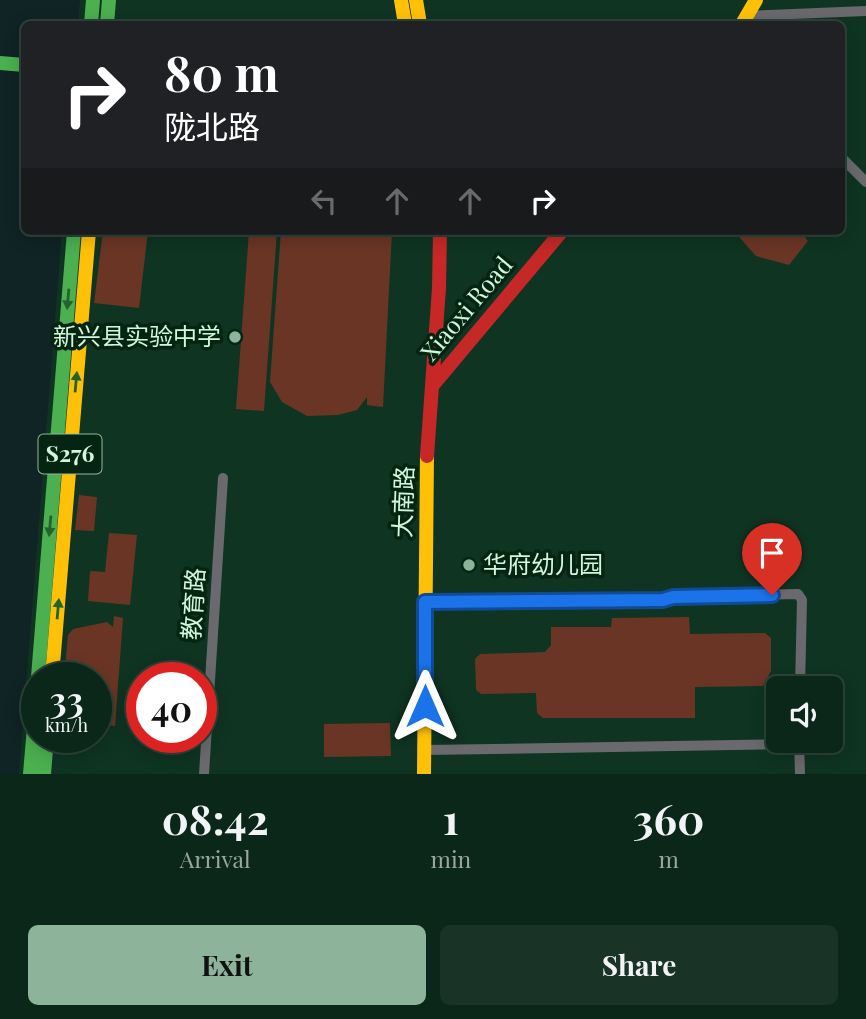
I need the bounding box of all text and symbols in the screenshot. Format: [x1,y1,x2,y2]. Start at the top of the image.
text: 80 m [164,39,279,104]
icon: right [49,49,140,140]
text: 陇北路 [164,104,260,147]
icon: left [305,182,343,220]
icon: ahead [378,182,416,220]
icon: ahead [451,182,489,220]
icon: right [524,182,562,220]
street label: Xiaoxi Road [412,249,519,367]
one-way arrow [62,288,73,310]
place label: 新兴县实验中学 [53,319,221,351]
marker: 新兴县实验中学 [227,329,243,345]
one-way arrow [71,371,82,393]
road number: S276 [38,435,102,474]
street label: 大南路 [385,465,419,538]
one-way arrow [44,515,55,537]
pin [742,523,802,595]
icon: arrive [753,534,791,572]
place label: 华府幼儿园 [483,547,603,579]
marker: 华府幼儿园 [461,557,477,573]
street label: 教育路 [174,567,210,641]
one-way arrow [53,598,64,620]
speed limit sign: 40 [126,662,217,753]
position arrow [388,669,462,743]
text: 33 [49,675,84,722]
map controls [766,676,843,753]
button: sound [766,676,843,753]
text: km/h [45,713,88,737]
text: 08:42 [162,790,269,846]
text: 1 [443,790,459,846]
text: 360 [633,790,704,846]
text: Arrival [180,843,251,874]
text: min [430,843,471,874]
text: m [658,843,679,874]
button: Exit [28,925,426,1005]
button: Share [440,925,838,1005]

